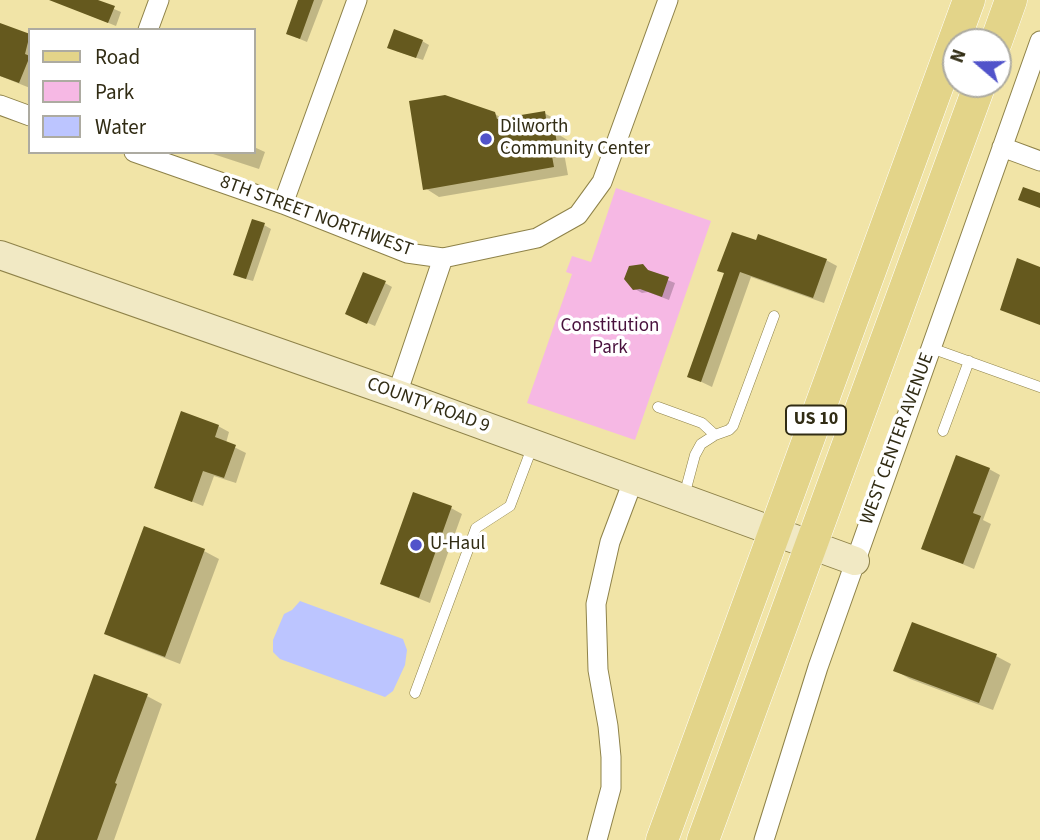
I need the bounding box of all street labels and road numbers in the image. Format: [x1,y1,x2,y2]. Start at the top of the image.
street label: 8TH STREET NORTHWEST [216,171,416,263]
street label: WEST CENTER AVENUE [856,350,940,528]
street label: COUNTY ROAD 9 [364,373,492,439]
road number: US 10 [786,406,846,434]

